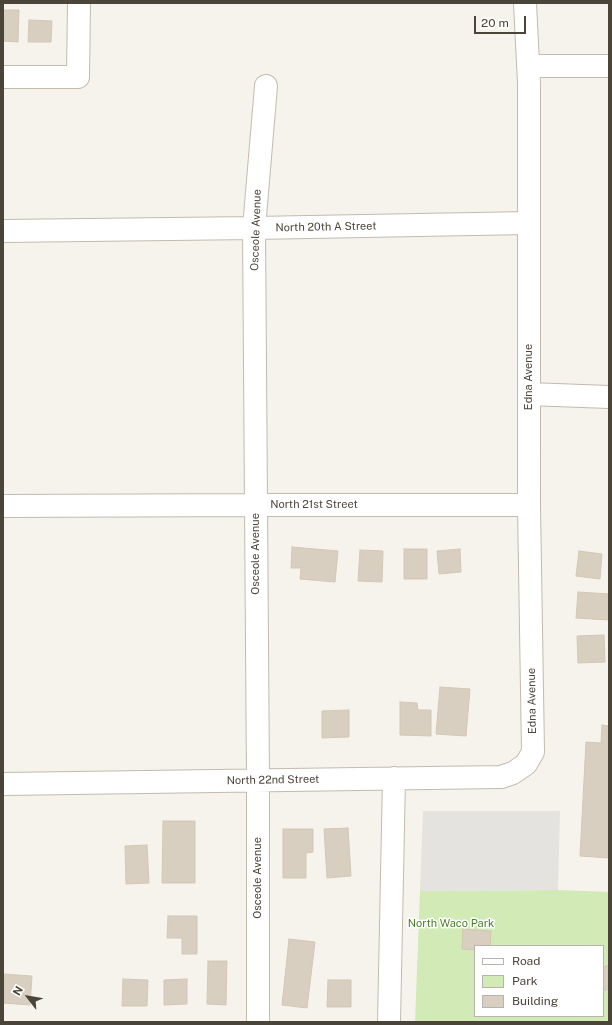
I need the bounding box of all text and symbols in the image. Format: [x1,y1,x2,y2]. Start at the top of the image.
scale bar [476,8,528,34]
text: 20 m [481,16,509,30]
street label: Osceole Avenue [248,189,264,271]
street label: North 20th A Street [275,220,377,234]
street label: Edna Avenue [522,344,536,410]
street label: North 21st Street [270,498,358,512]
street label: Osceole Avenue [249,513,263,595]
street label: Edna Avenue [525,668,539,734]
street label: North 22nd Street [227,773,319,787]
street label: Osceole Avenue [251,837,265,919]
park label: North Waco Park [408,917,494,931]
legend [474,945,604,1017]
text: Road [512,954,540,968]
text: Park [512,974,538,988]
north arrow [8,977,48,1017]
text: N [10,984,25,998]
text: Building [512,994,558,1008]

